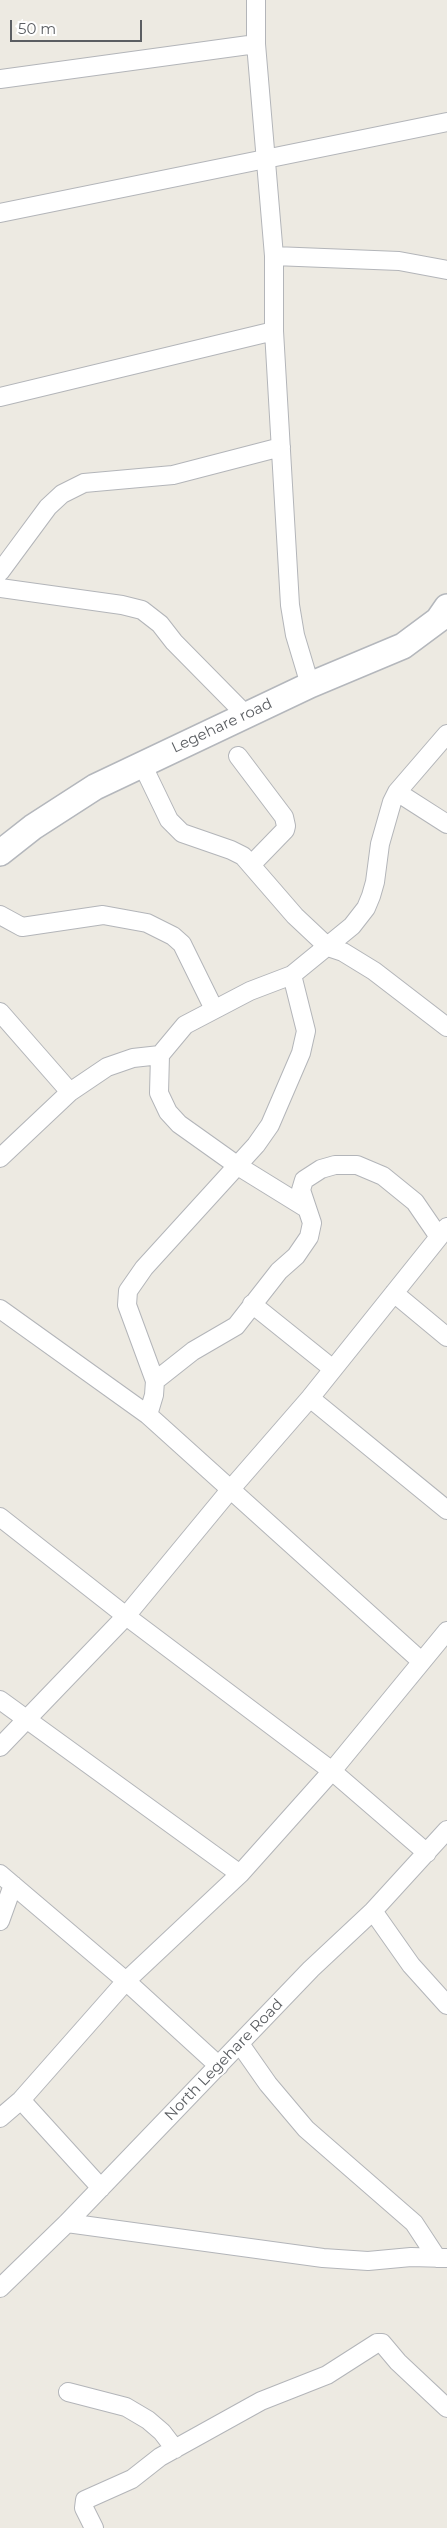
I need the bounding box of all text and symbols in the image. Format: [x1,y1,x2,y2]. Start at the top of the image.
scale bar [12,10,145,42]
text: 50 m [18,19,56,38]
street label: Legehare road [169,695,275,757]
street label: North Legehare Road [161,1995,287,2125]

